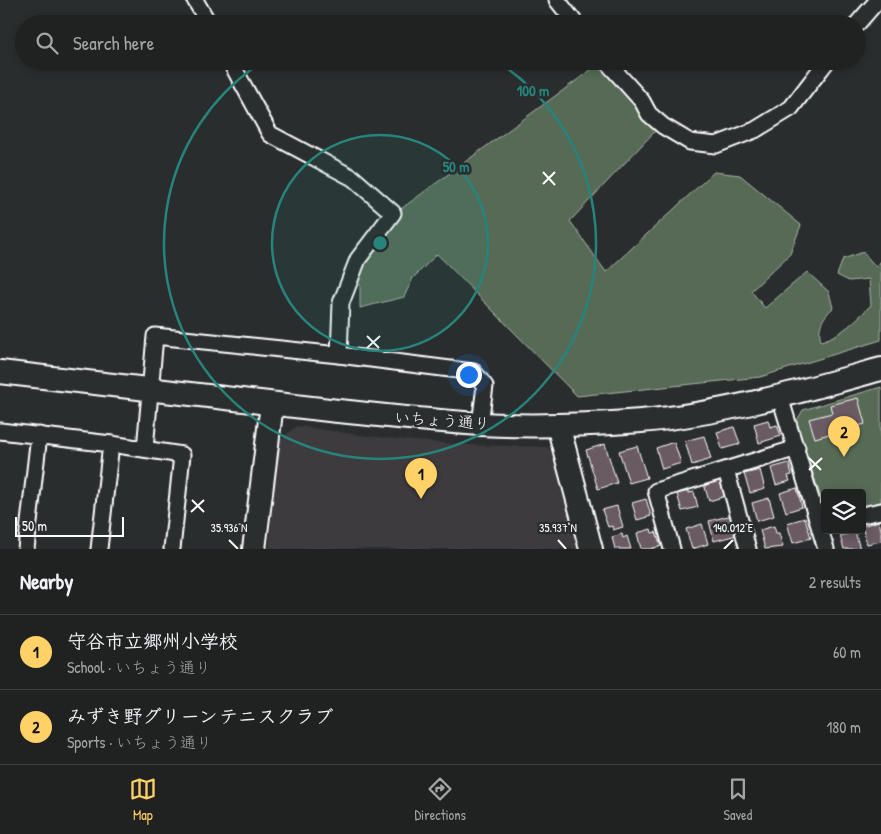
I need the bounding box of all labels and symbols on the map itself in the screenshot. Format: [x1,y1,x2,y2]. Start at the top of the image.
text: 100 m [517,80,549,101]
text: 50 m [443,156,469,177]
centre of rings [371,234,389,252]
your location [456,362,482,388]
street label: いちょう通り [393,406,491,434]
pin: 2 [828,416,860,457]
pin: 1 [405,458,437,499]
scale bar [15,514,124,537]
text: 35.936°N [211,519,247,536]
text: 35.937°N [539,519,577,536]
text: 140.012°E [713,519,754,536]

